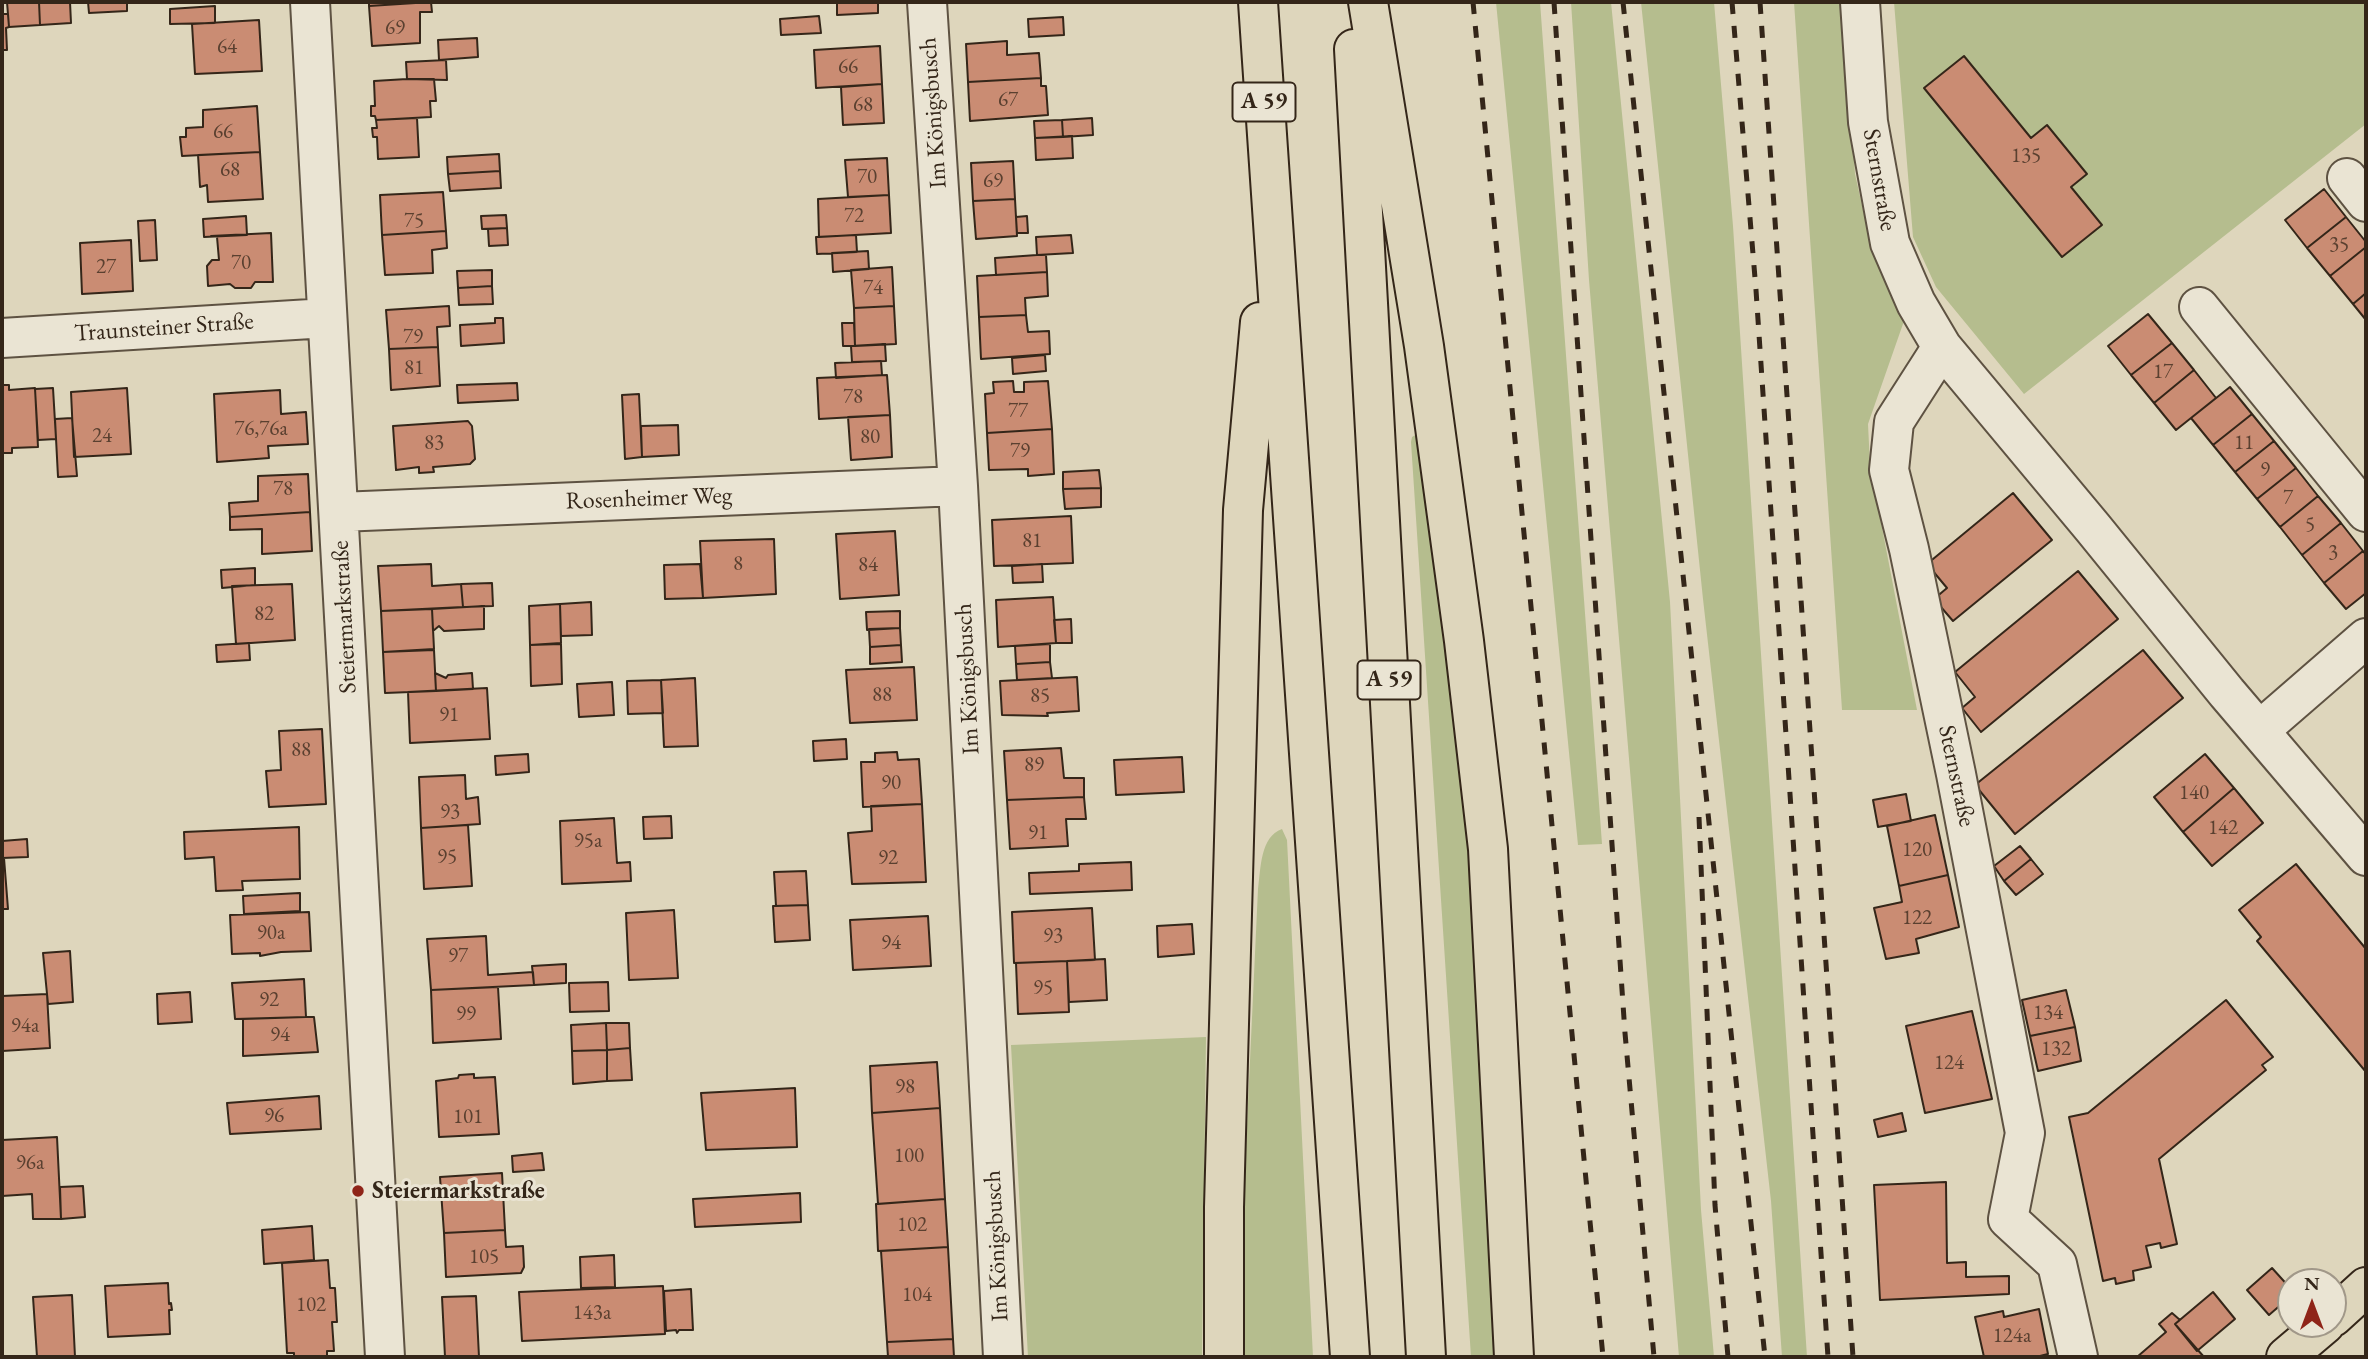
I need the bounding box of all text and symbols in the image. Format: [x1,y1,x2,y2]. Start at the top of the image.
house number: 69 [385,15,405,41]
house number: 64 [217,34,237,60]
street label: Im Königsbusch [914,36,954,190]
house number: 66 [838,54,858,80]
road number: A 59 [1232,82,1296,122]
house number: 67 [998,87,1018,113]
house number: 68 [853,92,873,118]
house number: 66 [213,119,233,145]
street label: Sternstraße [1856,127,1902,233]
house number: 135 [2011,143,2041,169]
house number: 68 [220,157,240,183]
house number: 70 [857,164,877,190]
house number: 69 [983,168,1003,194]
house number: 72 [844,203,864,229]
house number: 75 [404,208,424,234]
house number: 35 [2329,232,2349,258]
house number: 70 [231,250,251,276]
house number: 27 [96,254,116,280]
house number: 74 [863,275,883,301]
street label: Traunsteiner Straße [73,307,255,349]
house number: 79 [403,324,423,350]
house number: 81 [404,355,424,381]
house number: 17 [2153,359,2173,385]
house number: 78 [843,384,863,410]
house number: 77 [1008,398,1028,424]
house number: 76,76a [234,416,288,442]
house number: 24 [92,423,112,449]
house number: 80 [860,424,880,450]
house number: 83 [424,430,444,456]
house number: 11 [2234,430,2254,456]
house number: 79 [1010,438,1030,464]
house number: 9 [2260,457,2270,483]
house number: 78 [273,476,293,502]
street label: Rosenheimer Weg [565,482,733,516]
house number: 7 [2283,485,2293,511]
house number: 5 [2305,512,2315,538]
house number: 81 [1022,528,1042,554]
street label: Steiermarkstraße [327,540,363,694]
house number: 3 [2328,540,2338,566]
house number: 8 [733,551,743,577]
house number: 84 [858,552,878,578]
house number: 82 [254,601,274,627]
street label: Im Königsbusch [950,603,986,755]
road number: A 59 [1358,660,1420,700]
house number: 88 [872,682,892,708]
house number: 85 [1030,683,1050,709]
house number: 91 [439,702,459,728]
street label: Sternstraße [1931,723,1981,829]
house number: 88 [291,737,311,763]
house number: 89 [1024,752,1044,778]
house number: 90 [881,770,901,796]
house number: 140 [2179,780,2209,806]
house number: 93 [440,799,460,825]
house number: 142 [2208,815,2238,841]
house number: 91 [1028,820,1048,846]
house number: 95a [574,828,602,854]
house number: 120 [1902,837,1932,863]
house number: 95 [437,844,457,870]
house number: 92 [878,845,898,871]
house number: 122 [1902,905,1932,931]
house number: 90a [257,920,285,946]
house number: 93 [1043,923,1063,949]
house number: 94 [881,930,901,956]
house number: 97 [448,943,468,969]
house number: 95 [1033,975,1053,1001]
house number: 92 [259,987,279,1013]
house number: 134 [2033,1000,2063,1026]
house number: 99 [456,1001,476,1027]
house number: 94a [11,1013,39,1039]
house number: 94 [270,1022,290,1048]
house number: 132 [2041,1036,2071,1062]
house number: 124 [1934,1050,1964,1076]
house number: 98 [895,1074,915,1100]
house number: 96 [264,1103,284,1129]
house number: 101 [453,1104,483,1130]
house number: 100 [894,1143,924,1169]
house number: 96a [16,1150,44,1176]
street label: Im Königsbusch [979,1170,1015,1322]
place label: Steiermarkstraße [372,1177,545,1205]
marker: Steiermarkstraße [350,1183,366,1199]
house number: 102 [897,1212,927,1238]
house number: 105 [469,1244,499,1270]
north arrow [2277,1268,2347,1338]
text: N [2304,1271,2320,1296]
house number: 104 [902,1282,932,1308]
house number: 102 [296,1292,326,1318]
house number: 143a [573,1300,611,1326]
house number: 124a [1993,1323,2031,1349]

